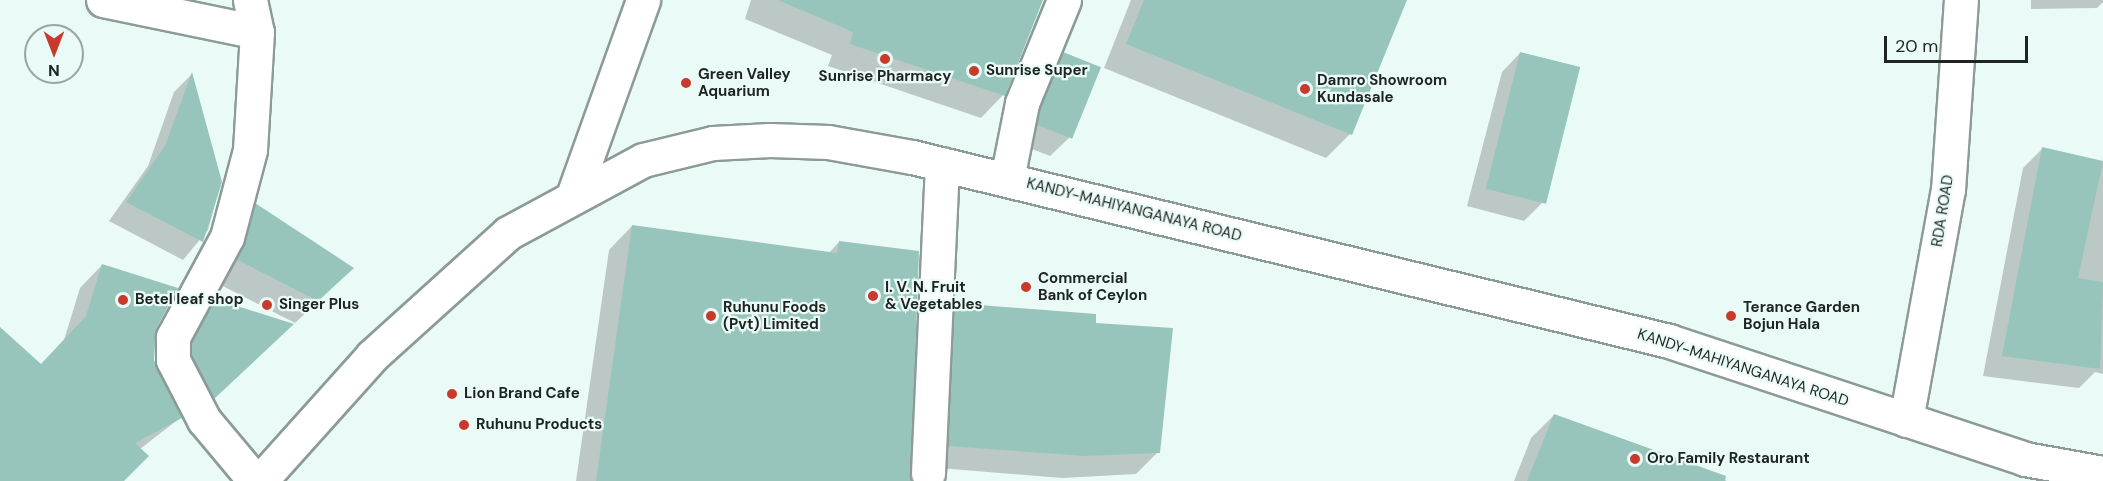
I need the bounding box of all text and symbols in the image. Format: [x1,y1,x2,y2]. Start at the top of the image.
north arrow [24,24,84,84]
scale bar [1887,24,2031,62]
text: 20 m [1895,34,1938,58]
marker: Sunrise Pharmacy [878,52,892,66]
text: N [48,60,60,81]
place label: Sunrise Super [986,62,1088,80]
marker: Sunrise Super [967,64,981,78]
place label: Green Valley Aquarium [698,65,791,100]
place label: Sunrise Pharmacy [819,68,951,86]
place label: Damro Showroom Kundasale [1317,71,1447,106]
marker: Green Valley Aquarium [679,76,693,90]
marker: Damro Showroom Kundasale [1298,82,1312,96]
street label: RDA ROAD [1928,174,1958,248]
street label: KANDY-MAHIYANGANAYA ROAD [1025,175,1243,245]
place label: Commercial Bank of Ceylon [1038,269,1147,304]
place label: I. V. N. Fruit & Vegetables [885,278,982,313]
marker: Commercial Bank of Ceylon [1019,280,1033,294]
marker: I. V. N. Fruit & Vegetables [866,289,880,303]
place label: Betel leaf shop [135,291,243,309]
marker: Betel leaf shop [116,293,130,307]
place label: Singer Plus [279,296,359,314]
marker: Singer Plus [260,298,274,312]
place label: Ruhunu Foods (Pvt) Limited [723,298,826,333]
place label: Terance Garden Bojun Hala [1743,298,1860,333]
marker: Ruhunu Foods (Pvt) Limited [704,309,718,323]
marker: Terance Garden Bojun Hala [1724,309,1738,323]
street label: KANDY-MAHIYANGANAYA ROAD [1635,325,1851,411]
place label: Lion Brand Cafe [464,385,580,403]
marker: Lion Brand Cafe [445,387,459,401]
place label: Ruhunu Products [476,416,602,434]
marker: Ruhunu Products [457,418,471,432]
place label: Oro Family Restaurant [1647,450,1810,468]
marker: Oro Family Restaurant [1628,452,1642,466]

